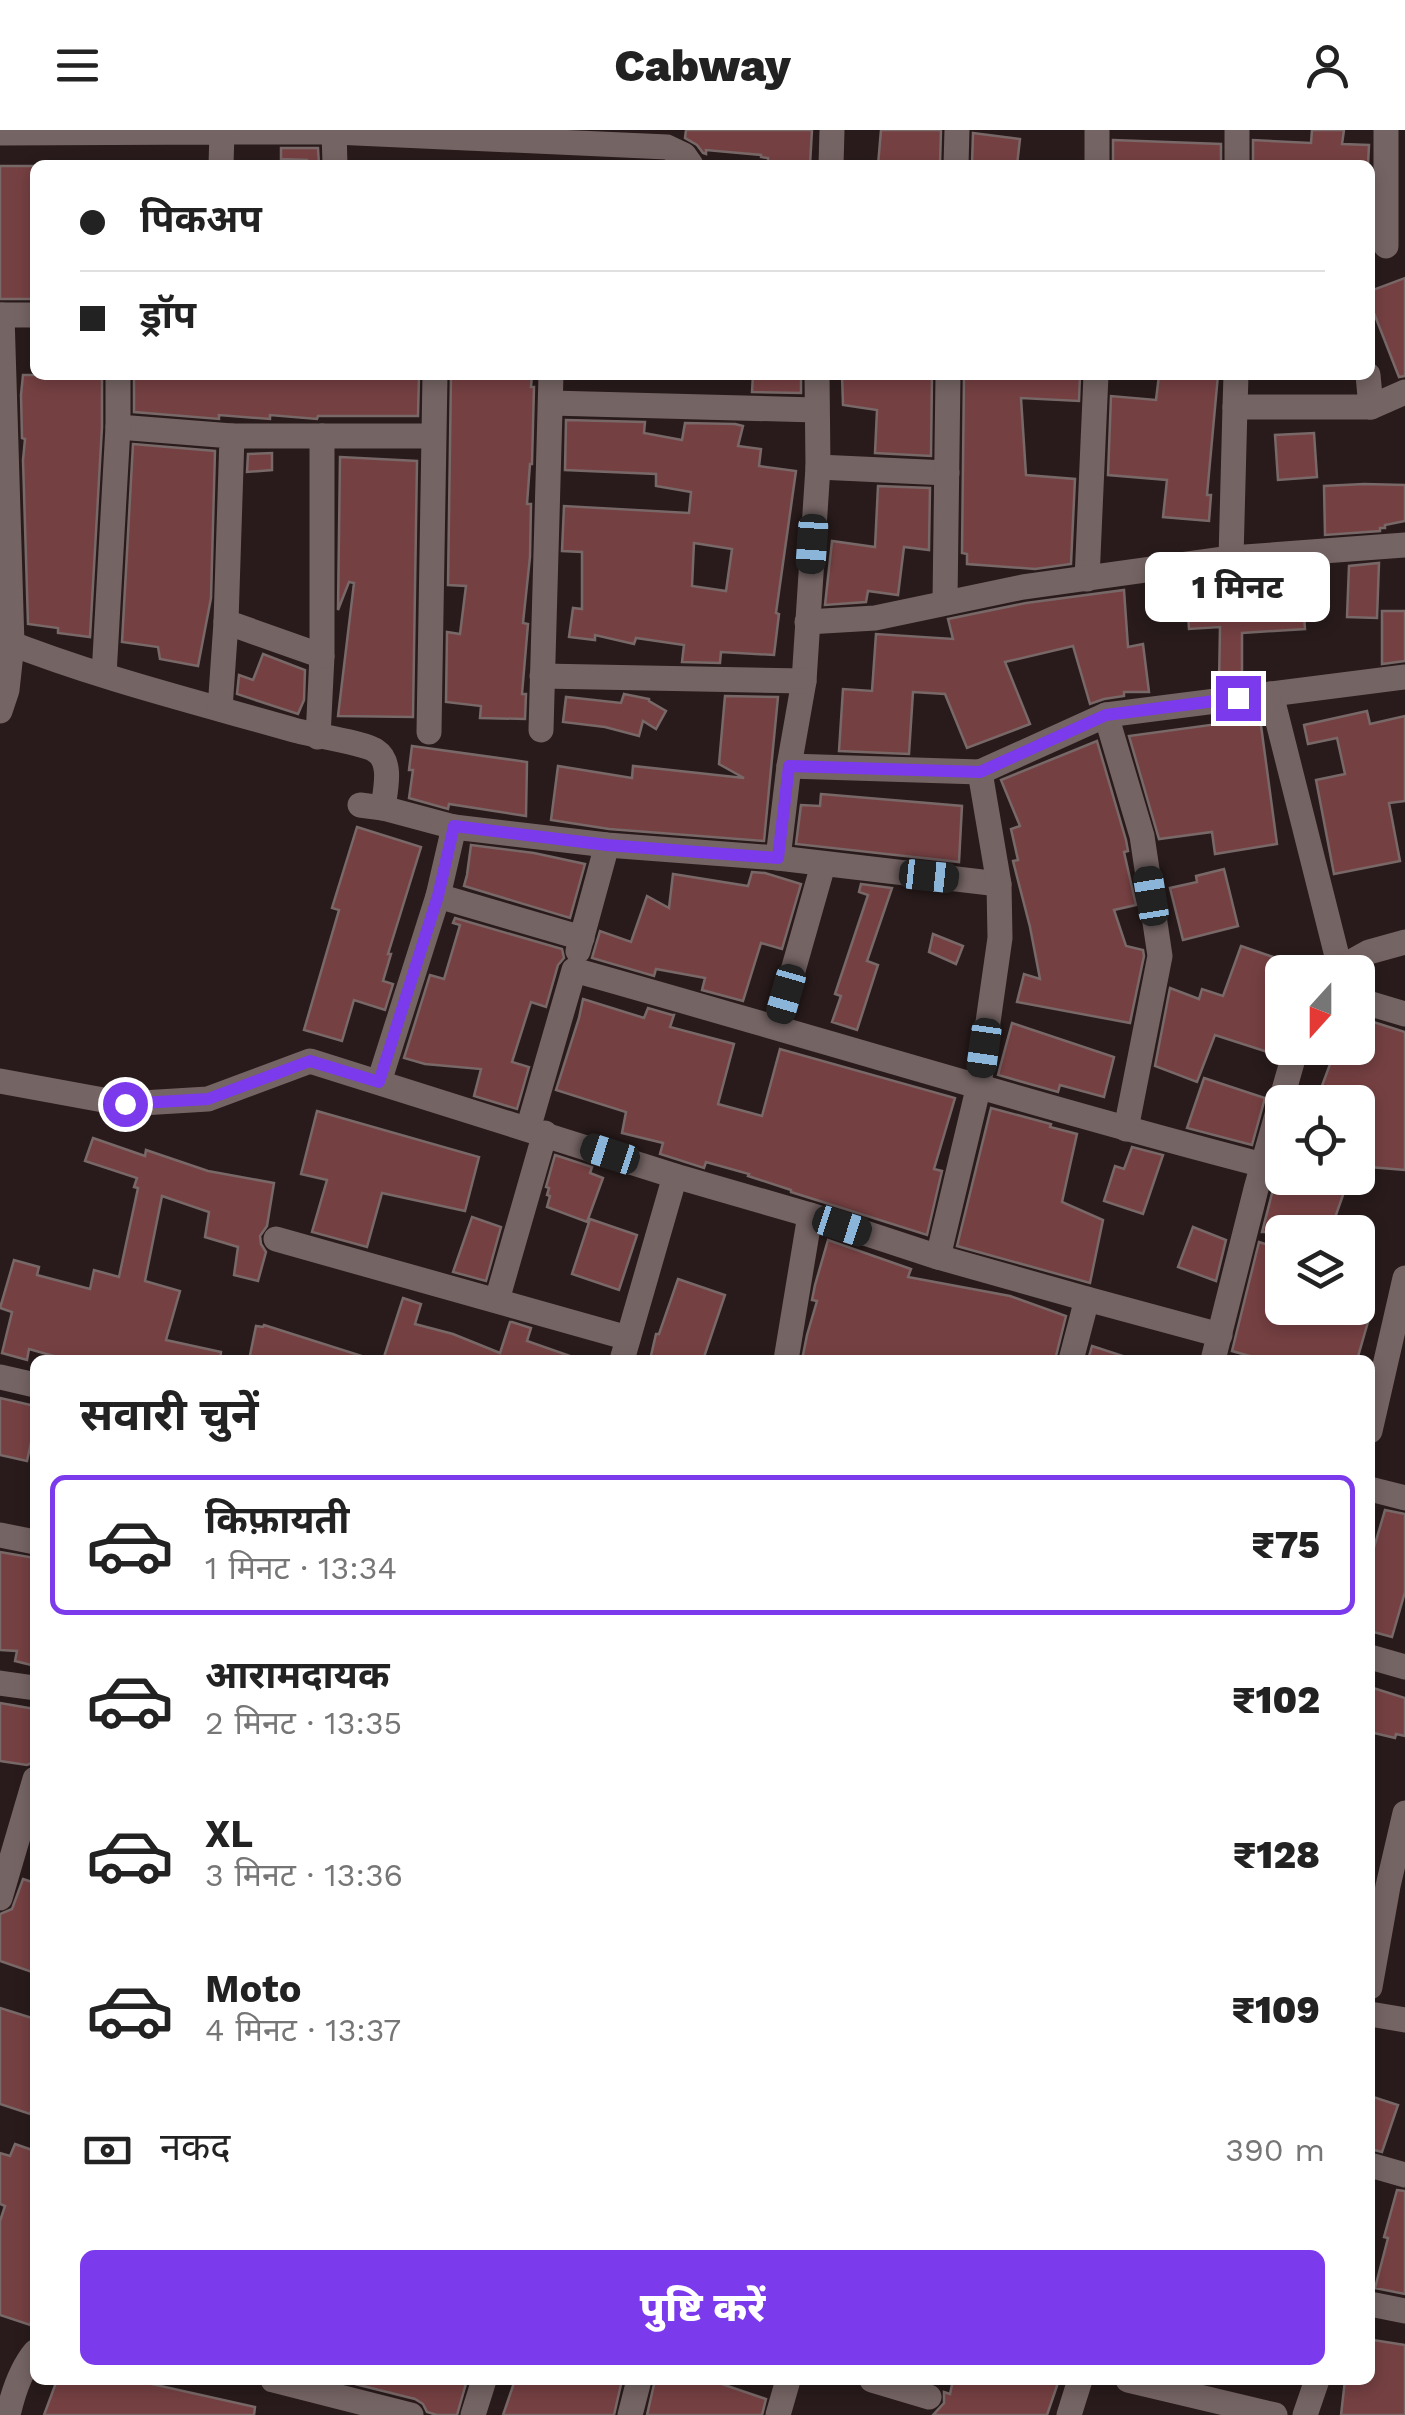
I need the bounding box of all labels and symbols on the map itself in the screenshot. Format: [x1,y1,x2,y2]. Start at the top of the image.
car [795,513,829,575]
callout: 1 मिनट [1146,553,1330,623]
route end [1216,676,1261,721]
car [898,858,960,894]
car [1131,864,1171,928]
north arrow [1265,955,1375,1065]
car [763,961,809,1027]
car [965,1016,1003,1080]
route start [103,1082,148,1127]
car [577,1130,643,1178]
car [809,1202,875,1250]

